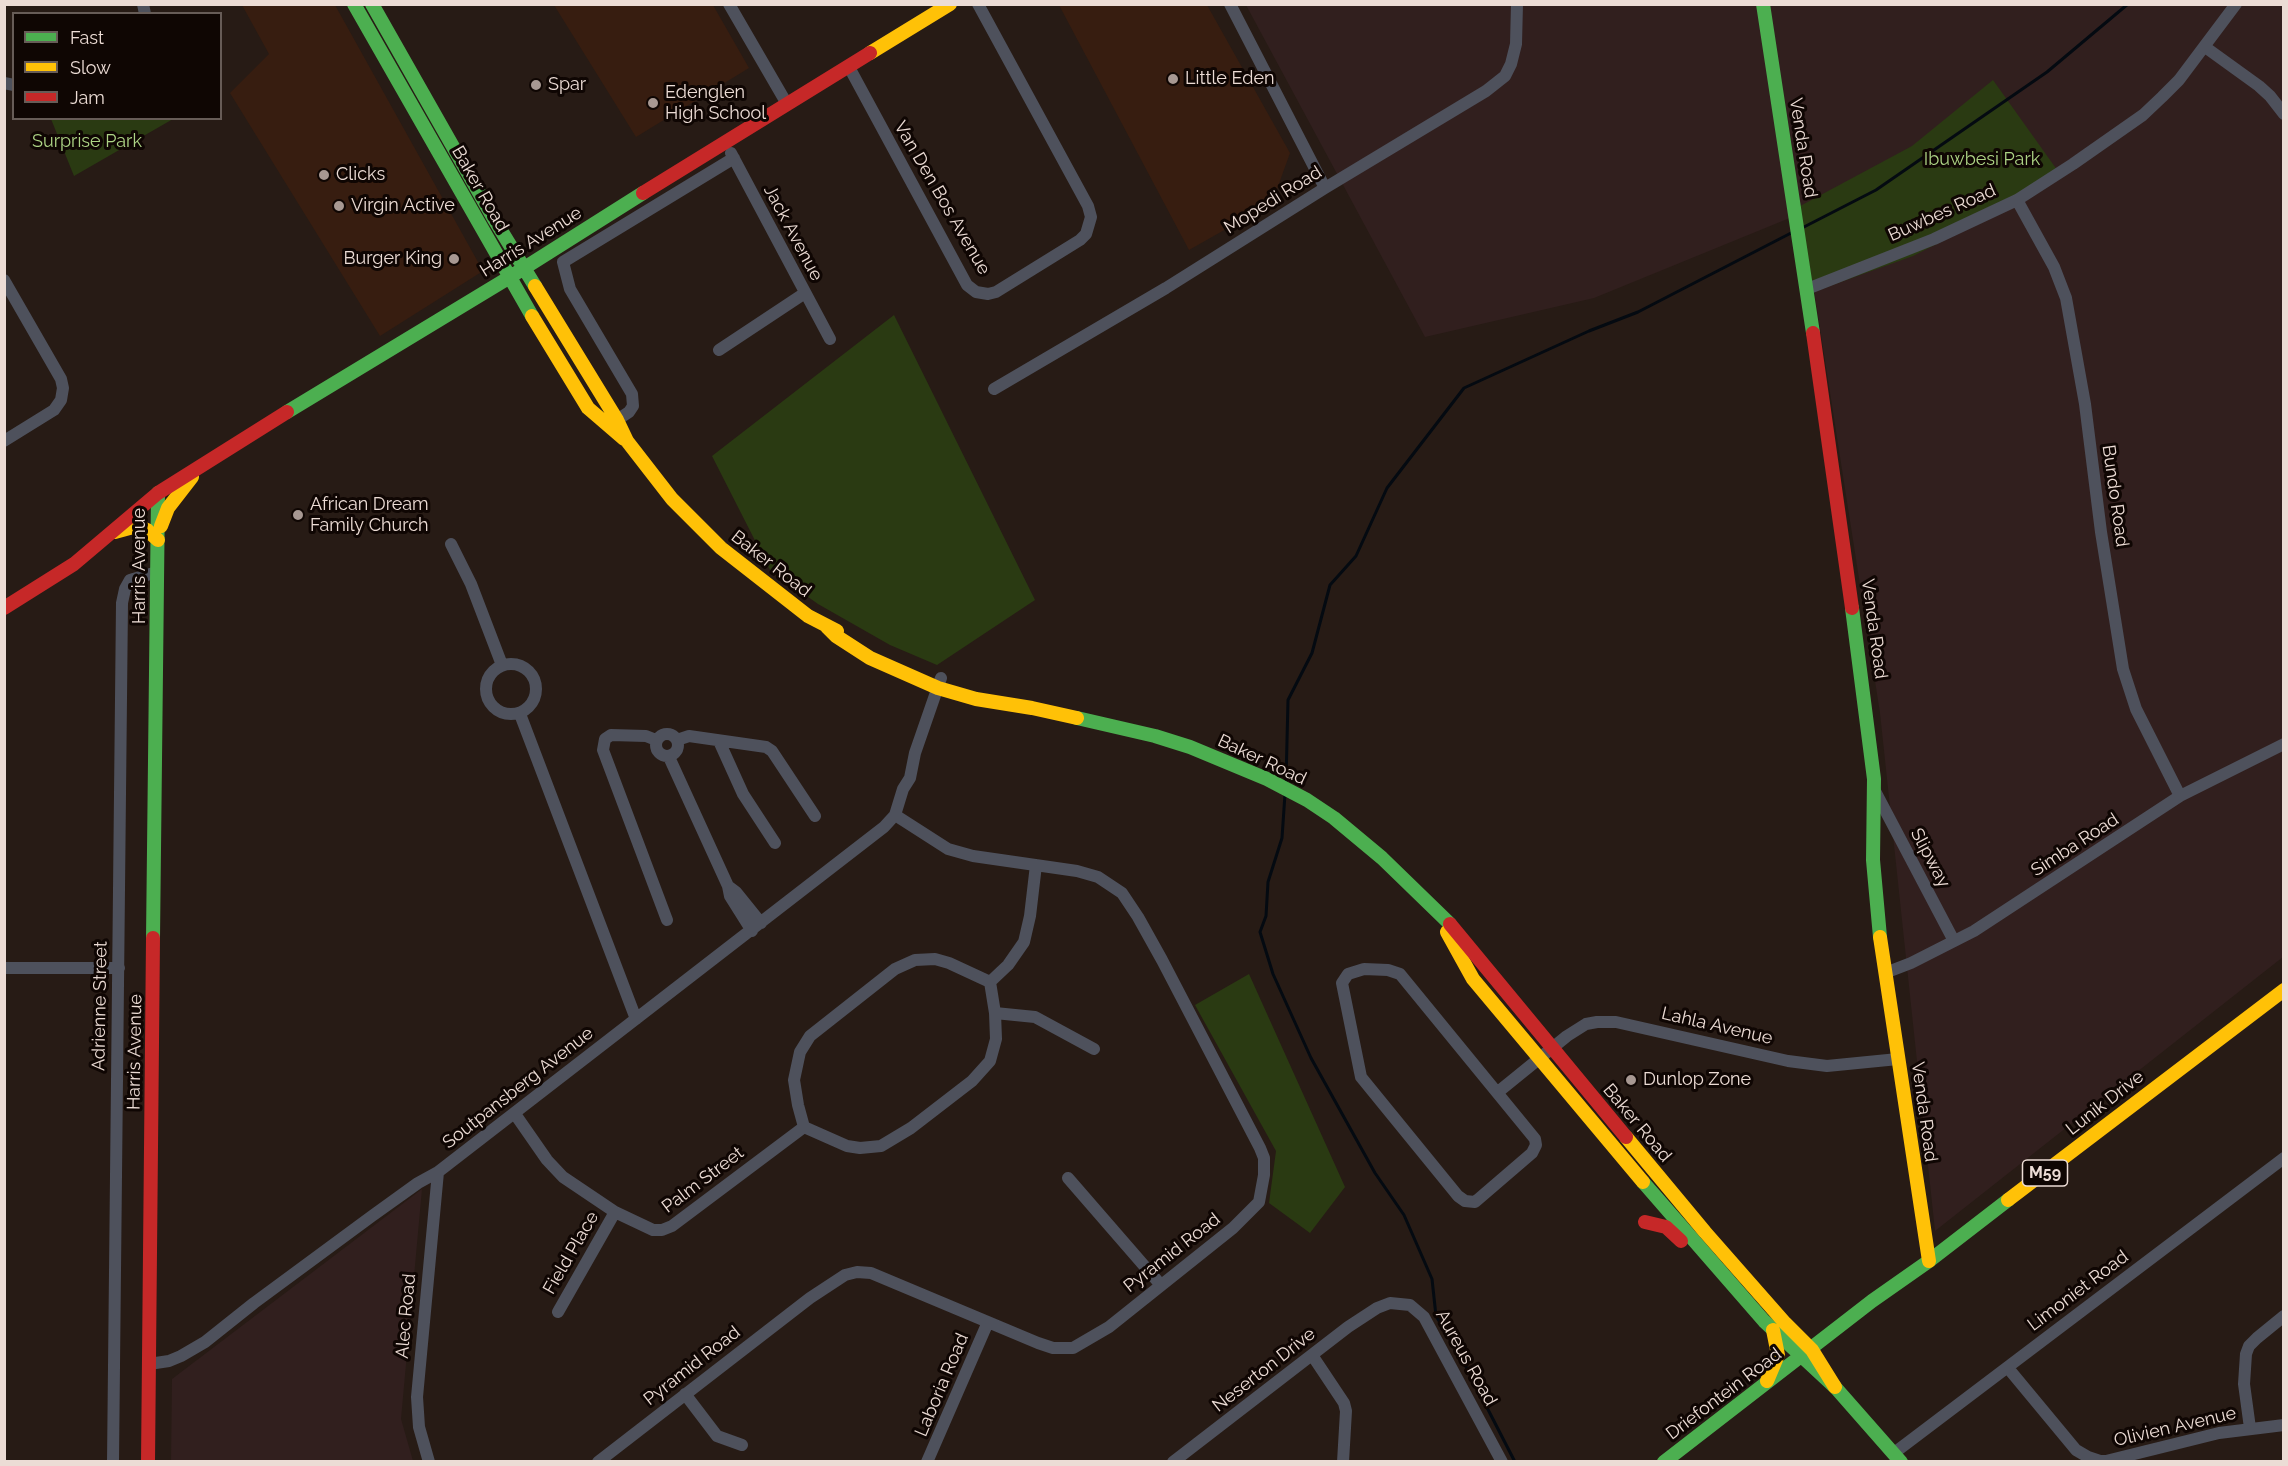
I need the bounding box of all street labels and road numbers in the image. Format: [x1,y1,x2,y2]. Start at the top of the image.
street label: Venda Road [1784,97,1822,199]
street label: Van Den Bos Avenue [889,117,995,279]
street label: Baker Road [447,142,513,236]
street label: Mopedi Road [1220,161,1326,239]
street label: Buwbes Road [1885,180,1999,246]
street label: Jack Avenue [759,181,827,285]
street label: Harris Avenue [476,202,586,282]
street label: Bundo Road [2097,444,2133,548]
street label: Harris Avenue [129,508,151,624]
street label: Baker Road [727,526,815,602]
street label: Venda Road [1856,578,1892,680]
street label: Baker Road [1214,730,1310,790]
street label: Simba Road [2027,809,2123,881]
street label: Slipway [1905,825,1955,891]
street label: Adrienne Street [88,941,112,1071]
street label: Harris Avenue [123,994,147,1110]
street label: Lahla Avenue [1659,1003,1775,1049]
street label: Soutpansberg Avenue [438,1023,598,1153]
street label: Venda Road [1906,1061,1942,1163]
street label: Lunik Drive [2062,1066,2148,1140]
street label: Baker Road [1598,1079,1676,1167]
street label: Palm Street [658,1142,748,1218]
road number: M59 [2022,1160,2068,1186]
street label: Field Place [539,1208,603,1298]
street label: Pyramid Road [1119,1209,1225,1297]
street label: Limoniet Road [2023,1246,2133,1336]
street label: Alec Road [392,1273,420,1359]
street label: Aureus Road [1431,1306,1501,1410]
street label: Pyramid Road [639,1322,745,1410]
street label: Neserton Drive [1208,1323,1320,1417]
street label: Laboria Road [911,1330,973,1440]
street label: Driefontein Road [1662,1344,1786,1444]
street label: Olivien Avenue [2112,1402,2238,1452]

